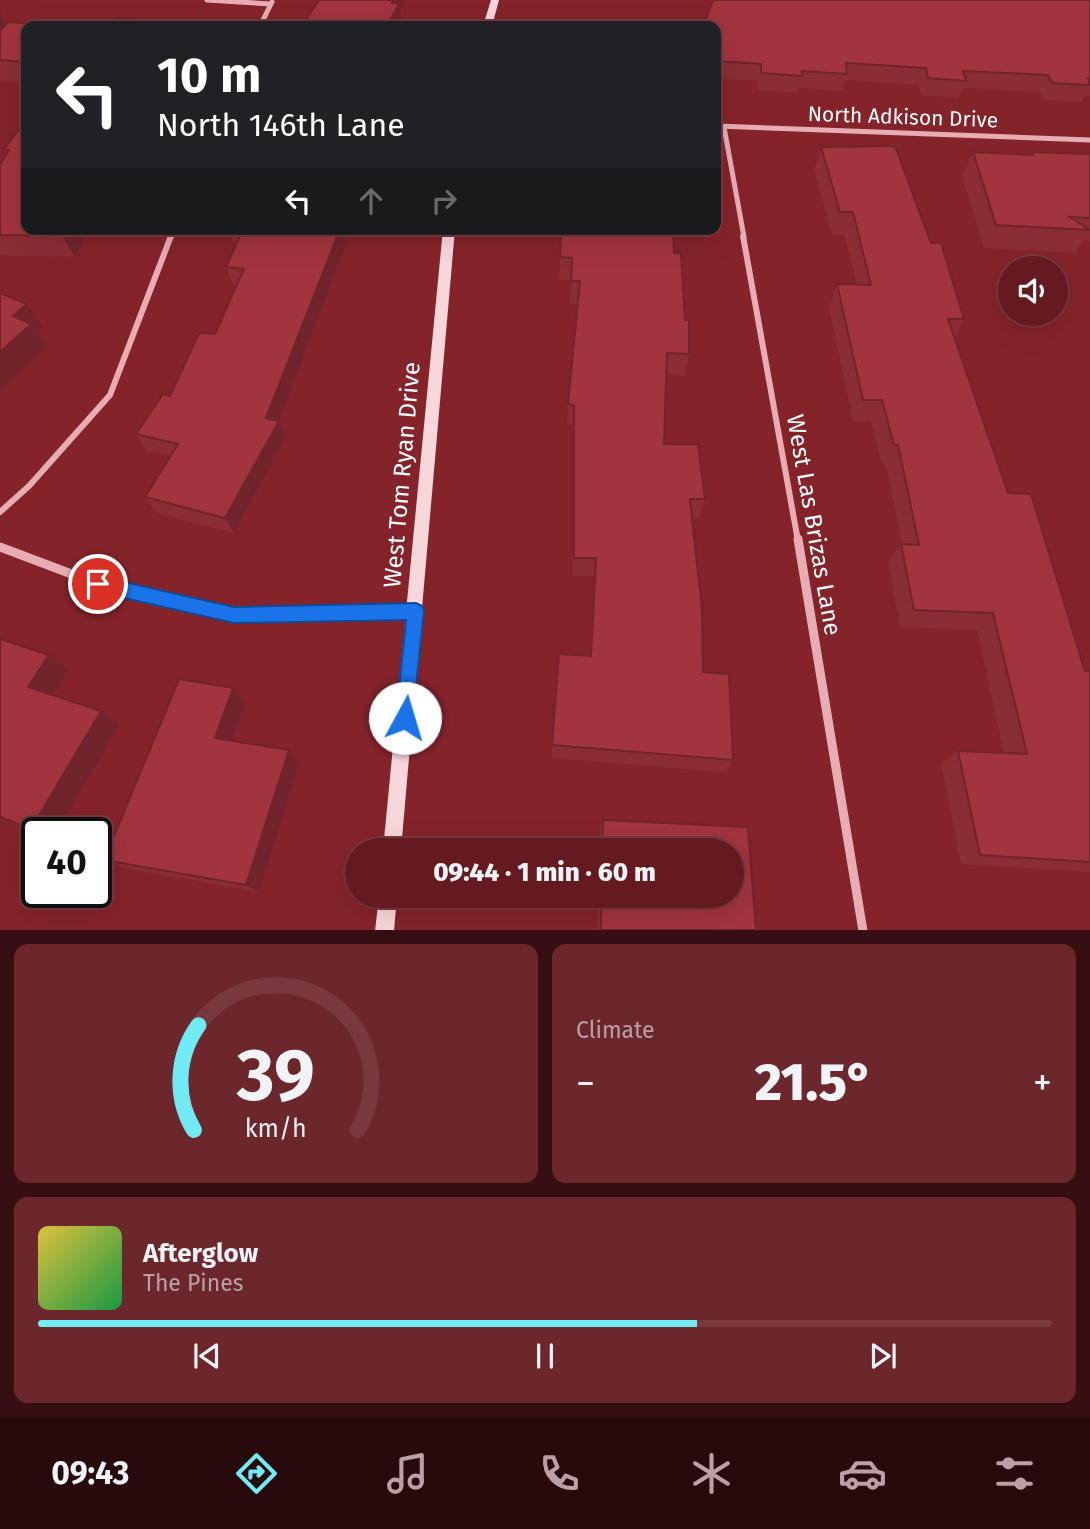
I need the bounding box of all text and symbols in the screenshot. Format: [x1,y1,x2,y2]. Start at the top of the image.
text: 10 m [157,46,261,105]
icon: left [42,49,133,140]
street label: North Adkison Drive [807,101,999,133]
text: North 146th Lane [157,106,405,144]
icon: left [279,182,317,220]
icon: ahead [352,182,390,220]
icon: right [425,182,463,220]
map controls [998,256,1068,326]
button: sound [998,256,1068,326]
street label: West Tom Ryan Drive [378,361,426,589]
street label: West Las Brizas Lane [781,412,847,638]
pin [68,554,128,614]
icon: arrive [79,565,117,603]
position arrow [368,681,442,755]
speed limit sign: 40 [21,817,112,908]
text: 09:44 · 1 min · 60 m [433,857,656,888]
text: Climate [576,1016,655,1044]
text: 39 [236,1032,315,1119]
text: 21.5° [755,1051,873,1114]
text: − [576,1060,595,1106]
text: + [1033,1060,1052,1106]
text: km/h [245,1113,307,1143]
text: Afterglow [143,1238,258,1269]
text: The Pines [143,1269,244,1297]
icon: previous [188,1337,226,1375]
icon: pause [526,1337,564,1375]
icon: next [864,1337,902,1375]
icon: directions [232,1449,281,1498]
icon: music [383,1449,432,1498]
icon: phone [535,1449,584,1498]
icon: climate [687,1449,736,1498]
icon: car [838,1449,887,1498]
icon: filters [990,1449,1039,1498]
text: 09:43 [51,1454,129,1492]

